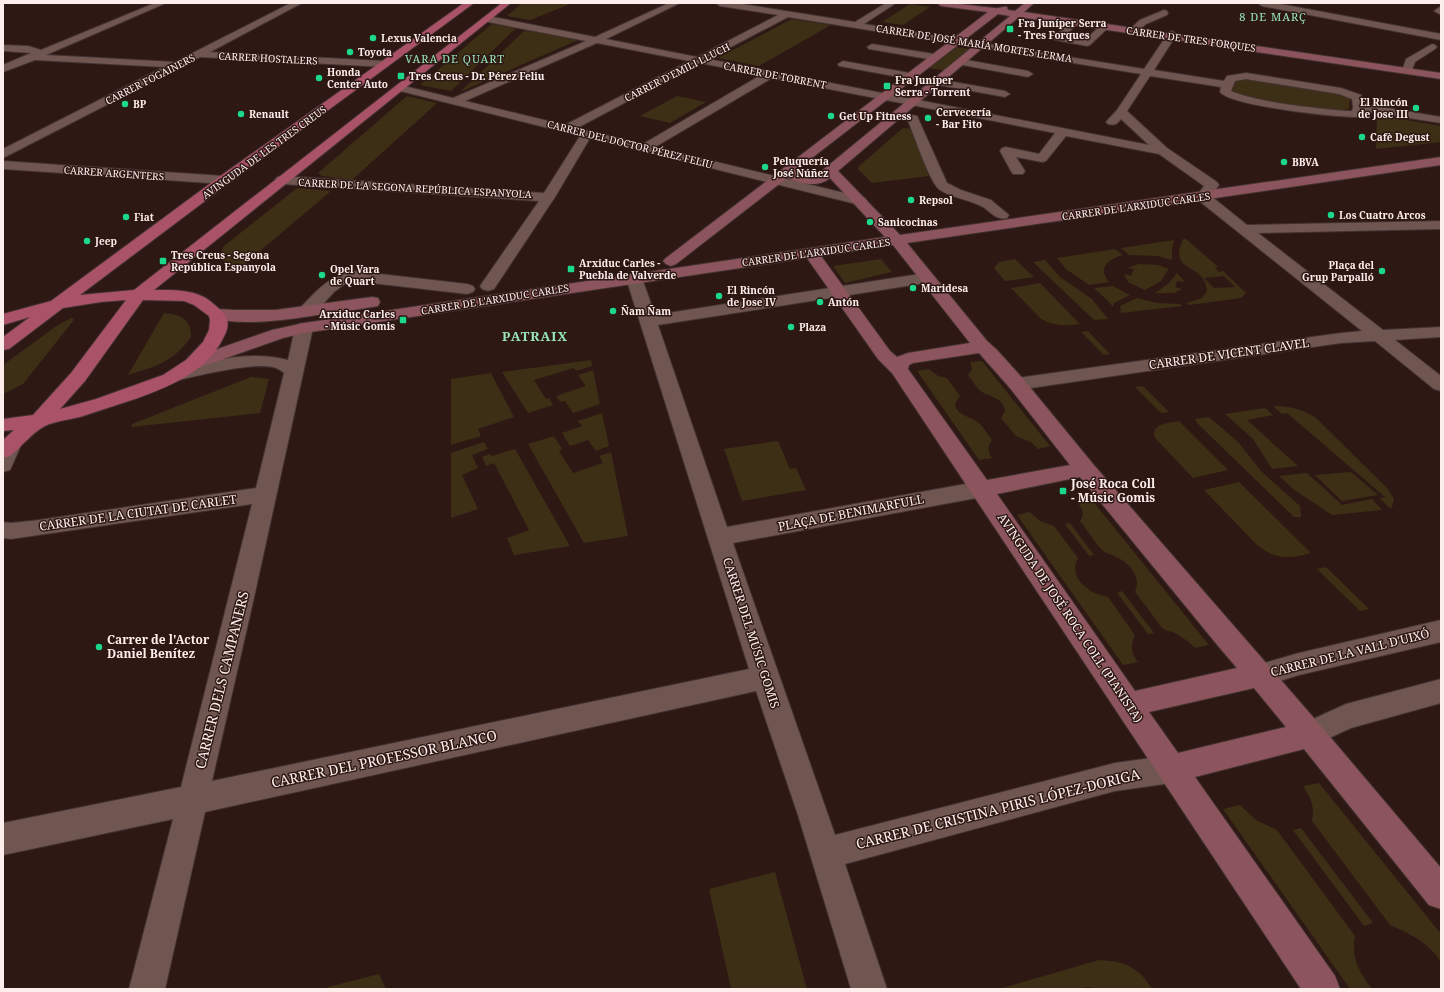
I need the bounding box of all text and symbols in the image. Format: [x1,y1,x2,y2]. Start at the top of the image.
district label: 8 DE MARÇ [1239,9,1307,24]
place label: Fra Juníper Serra - Tres Forques [1018,16,1106,42]
street label: CARRER DE JOSÉ MARÍA MORTES LERMA [875,21,1074,66]
street label: CARRER DE TRES FORQUES [1125,23,1257,55]
marker: Fra Juníper Serra - Tres Forques [1005,24,1015,34]
place label: Lexus Valencia [381,31,457,45]
marker: Lexus Valencia [368,33,378,43]
street label: CARRER D'EMILI LLUCH [622,39,732,105]
place label: Toyota [358,45,392,59]
marker: Toyota [345,47,355,57]
street label: CARRER HOSTALERS [218,48,318,68]
street label: CARRER FOGAINERS [103,50,197,108]
district label: VARA DE QUART [405,51,505,66]
street label: CARRER DE TORRENT [722,58,828,92]
place label: Honda Center Auto [327,65,388,91]
place label: Tres Creus - Dr. Pérez Feliu [409,69,545,83]
marker: Tres Creus - Dr. Pérez Feliu [396,71,406,81]
marker: Honda Center Auto [314,73,324,83]
place label: Fra Juníper Serra - Torrent [895,73,970,99]
marker: Fra Juníper Serra - Torrent [882,81,892,91]
place label: El Rincón de Jose III [1358,95,1408,121]
place label: BP [133,97,147,111]
marker: BP [120,99,130,109]
street label: AVINGUDA DE LES TRES CREUS [199,102,329,202]
marker: El Rincón de Jose III [1411,103,1421,113]
place label: Cervecería - Bar Fito [936,105,991,131]
place label: Renault [249,107,289,121]
marker: Renault [236,109,246,119]
place label: Get Up Fitness [839,109,912,123]
marker: Get Up Fitness [826,111,836,121]
marker: Cervecería - Bar Fito [923,113,933,123]
street label: CARRER DEL DOCTOR PÉREZ FELIU [546,117,715,172]
place label: Cafè Degust [1370,130,1430,144]
marker: Cafè Degust [1357,132,1367,142]
place label: Peluquería José Núñez [772,154,829,180]
place label: BBVA [1292,155,1319,169]
marker: BBVA [1279,157,1289,167]
marker: Peluquería José Núñez [760,162,770,172]
street label: CARRER ARGENTERS [63,163,165,183]
street label: CARRER DE LA SEGONA REPÚBLICA ESPANYOLA [298,175,533,201]
street label: CARRER DE L'ARXIDUC CARLES [1061,189,1211,223]
place label: Repsol [919,193,953,207]
marker: Repsol [906,195,916,205]
place label: Los Cuatro Arcos [1339,208,1426,222]
place label: Fiat [134,210,154,224]
marker: Los Cuatro Arcos [1326,210,1336,220]
marker: Fiat [121,212,131,222]
place label: Sanicocinas [878,215,938,229]
marker: Sanicocinas [865,217,875,227]
place label: Jeep [94,234,117,248]
street label: CARRER DE L'ARXIDUC CARLES [741,235,891,269]
marker: Jeep [82,236,92,246]
place label: Tres Creus - Segona República Espanyola [171,248,276,274]
marker: Tres Creus - Segona República Espanyola [158,256,168,266]
place label: Arxiduc Carles - Puebla de Valverde [579,256,677,282]
place label: Plaça del Grup Parpalló [1302,258,1374,284]
place label: Opel Vara de Quart [330,262,380,288]
marker: Arxiduc Carles - Puebla de Valverde [566,264,576,274]
marker: Plaça del Grup Parpalló [1377,266,1387,276]
marker: Opel Vara de Quart [317,270,327,280]
street label: CARRER DE L'ARXIDUC CARLES [420,280,570,318]
place label: Maridesa [921,281,968,295]
place label: El Rincón de Jose IV [727,283,776,309]
marker: Maridesa [908,283,918,293]
marker: El Rincón de Jose IV [714,291,724,301]
place label: Antón [828,295,859,309]
marker: Antón [815,297,825,307]
place label: Ñam Ñam [621,304,671,318]
marker: Ñam Ñam [608,306,618,316]
place label: Arxiduc Carles - Músic Gomis [319,307,395,333]
marker: Arxiduc Carles - Músic Gomis [398,315,408,325]
place label: Plaza [799,320,826,334]
marker: Plaza [786,322,796,332]
district label: PATRAIX [502,327,568,345]
street label: CARRER DE VICENT CLAVEL [1148,334,1310,373]
place label: José Roca Coll - Músic Gomis [1070,475,1156,506]
marker: José Roca Coll - Músic Gomis [1058,486,1068,496]
street label: CARRER DE LA CIUTAT DE CARLET [38,490,238,535]
street label: PLAÇA DE BENIMARFULL [776,490,925,535]
street label: AVINGUDA DE JOSÉ ROCA COLL (PIANISTA) [994,510,1147,726]
street label: CARRER DEL MÚSIC GOMIS [719,555,784,711]
street label: CARRER DELS CAMPANERS [190,589,253,771]
street label: CARRER DE LA VALL D'UIXÓ [1269,625,1431,680]
place label: Carrer de l'Actor Daniel Benítez [107,631,210,662]
marker: Carrer de l'Actor Daniel Benítez [94,642,104,652]
street label: CARRER DEL PROFESSOR BLANCO [269,725,498,792]
street label: CARRER DE CRISTINA PIRIS LÓPEZ-DORIGA [854,764,1142,853]

